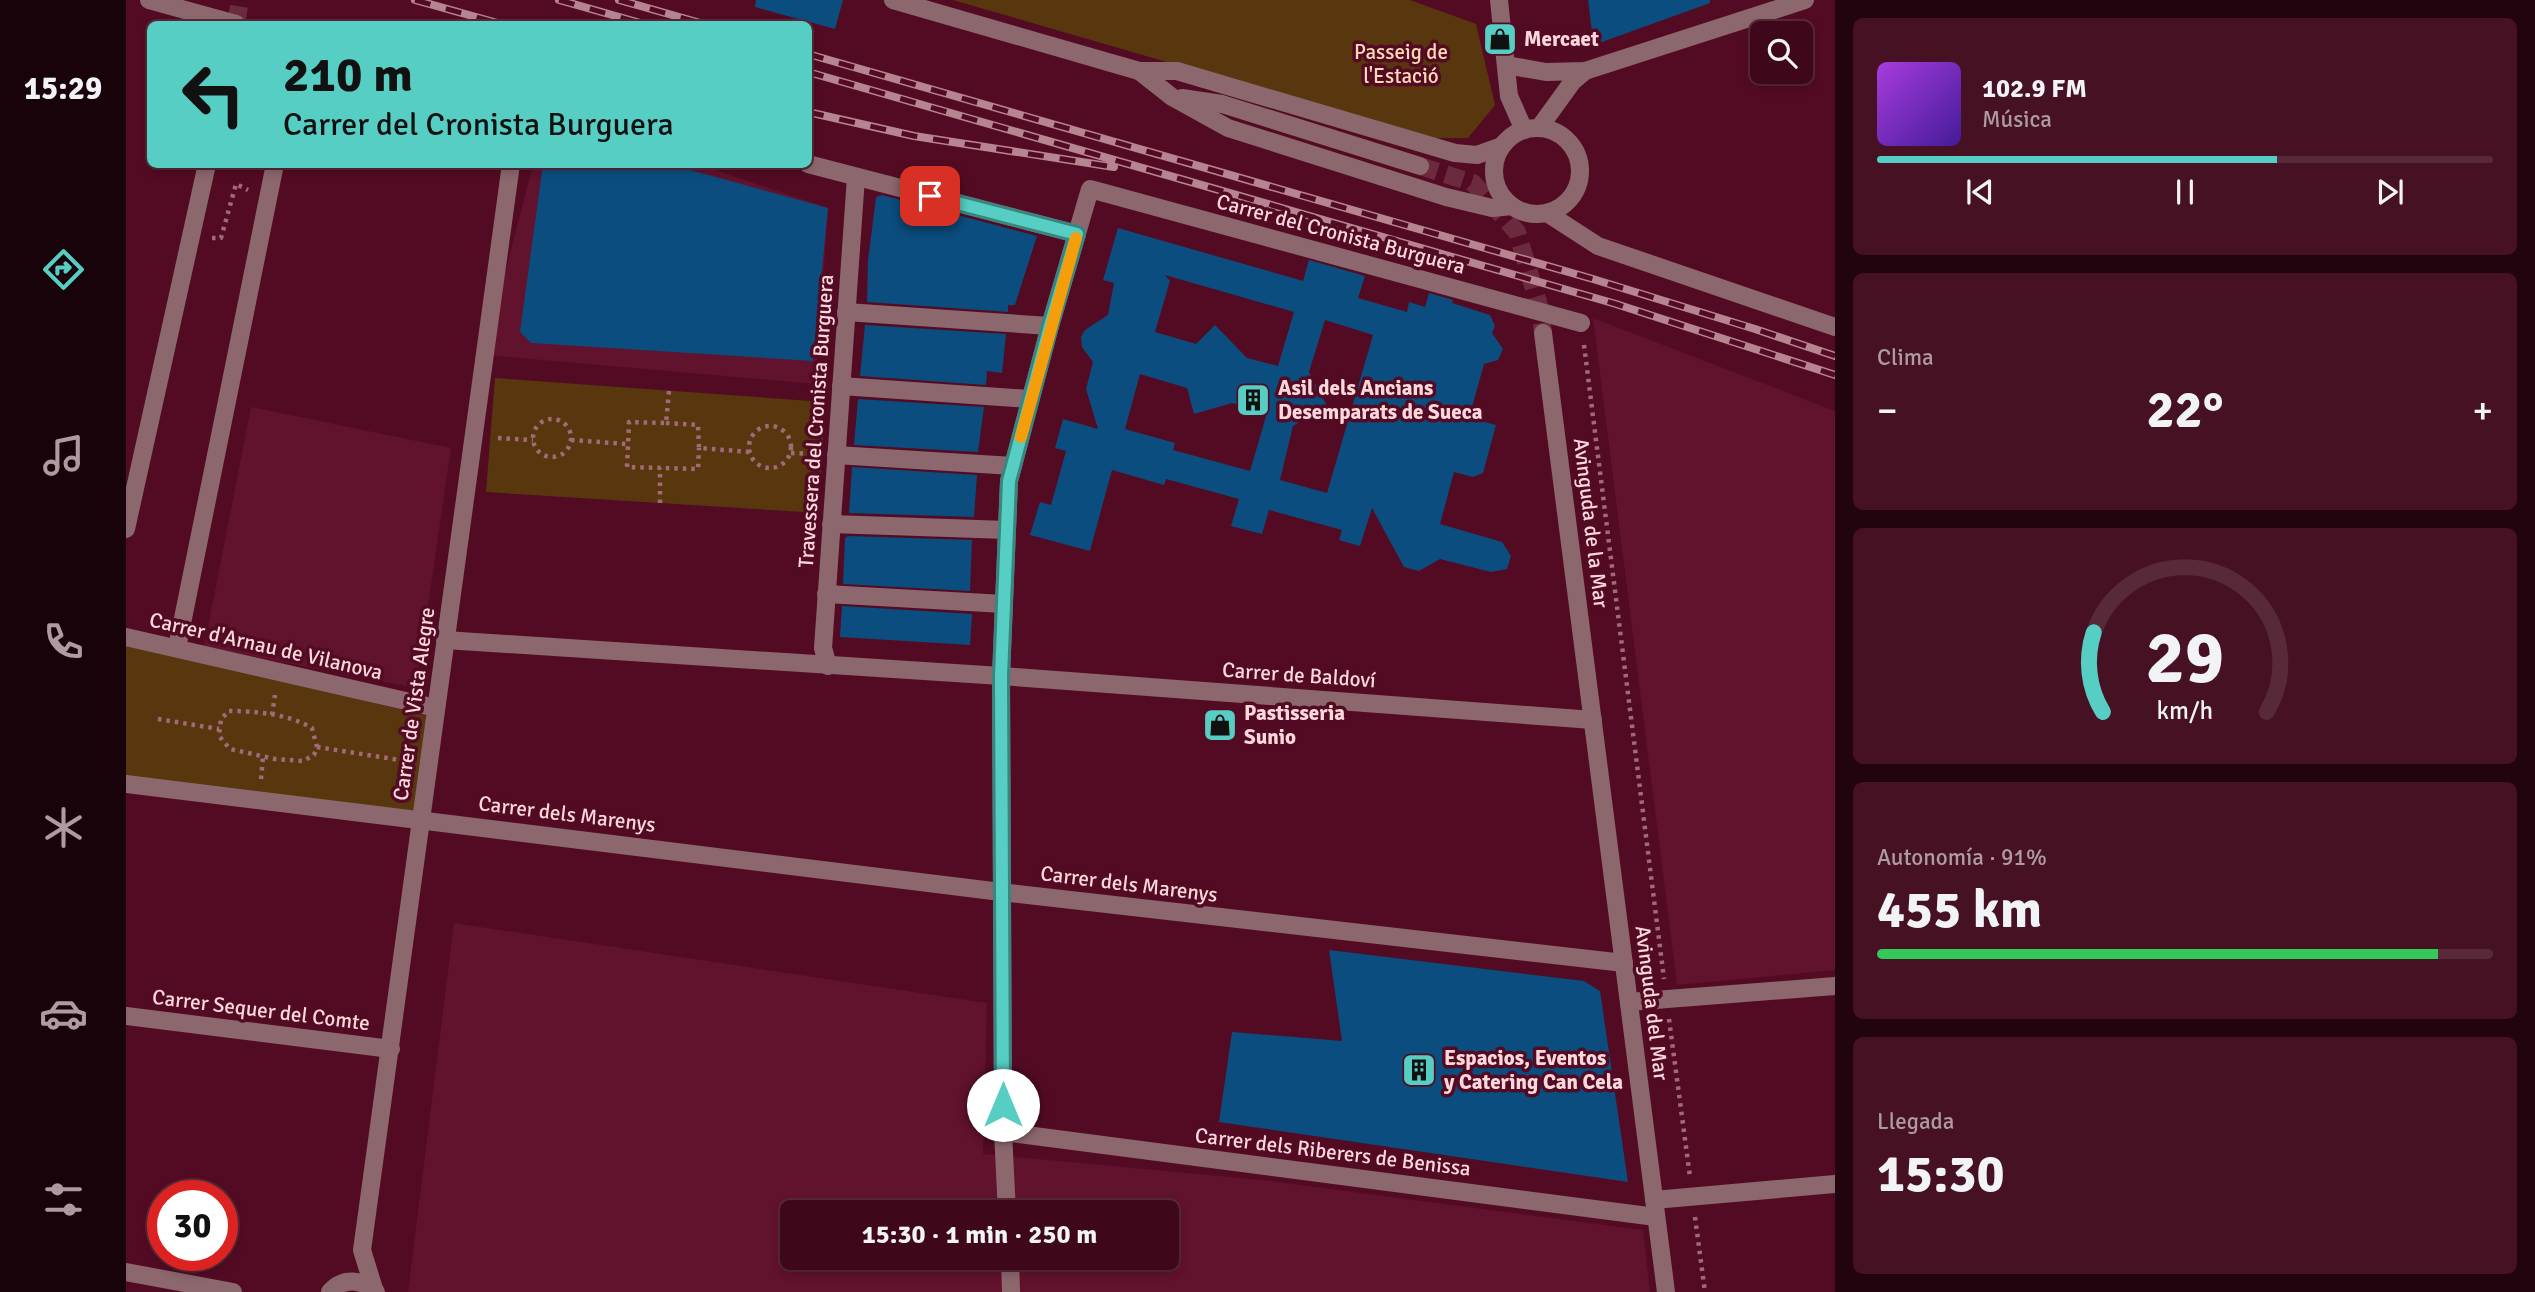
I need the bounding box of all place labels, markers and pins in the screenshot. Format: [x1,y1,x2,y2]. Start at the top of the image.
shop icon: Mercaet [1481,20,1519,58]
place label: Mercaet [1524,26,1599,52]
pin [900,166,960,226]
place label: Asil dels Ancians Desemparats de Sueca [1278,375,1483,425]
building icon: Asil dels Ancians Desemparats de Sueca [1234,381,1272,419]
place label: Pastisseria Sunio [1244,700,1345,750]
shop icon: Pastisseria Sunio [1201,706,1239,744]
place label: Espacios, Eventos y Catering Can Cela [1443,1045,1623,1095]
building icon: Espacios, Eventos y Catering Can Cela [1400,1051,1438,1089]

